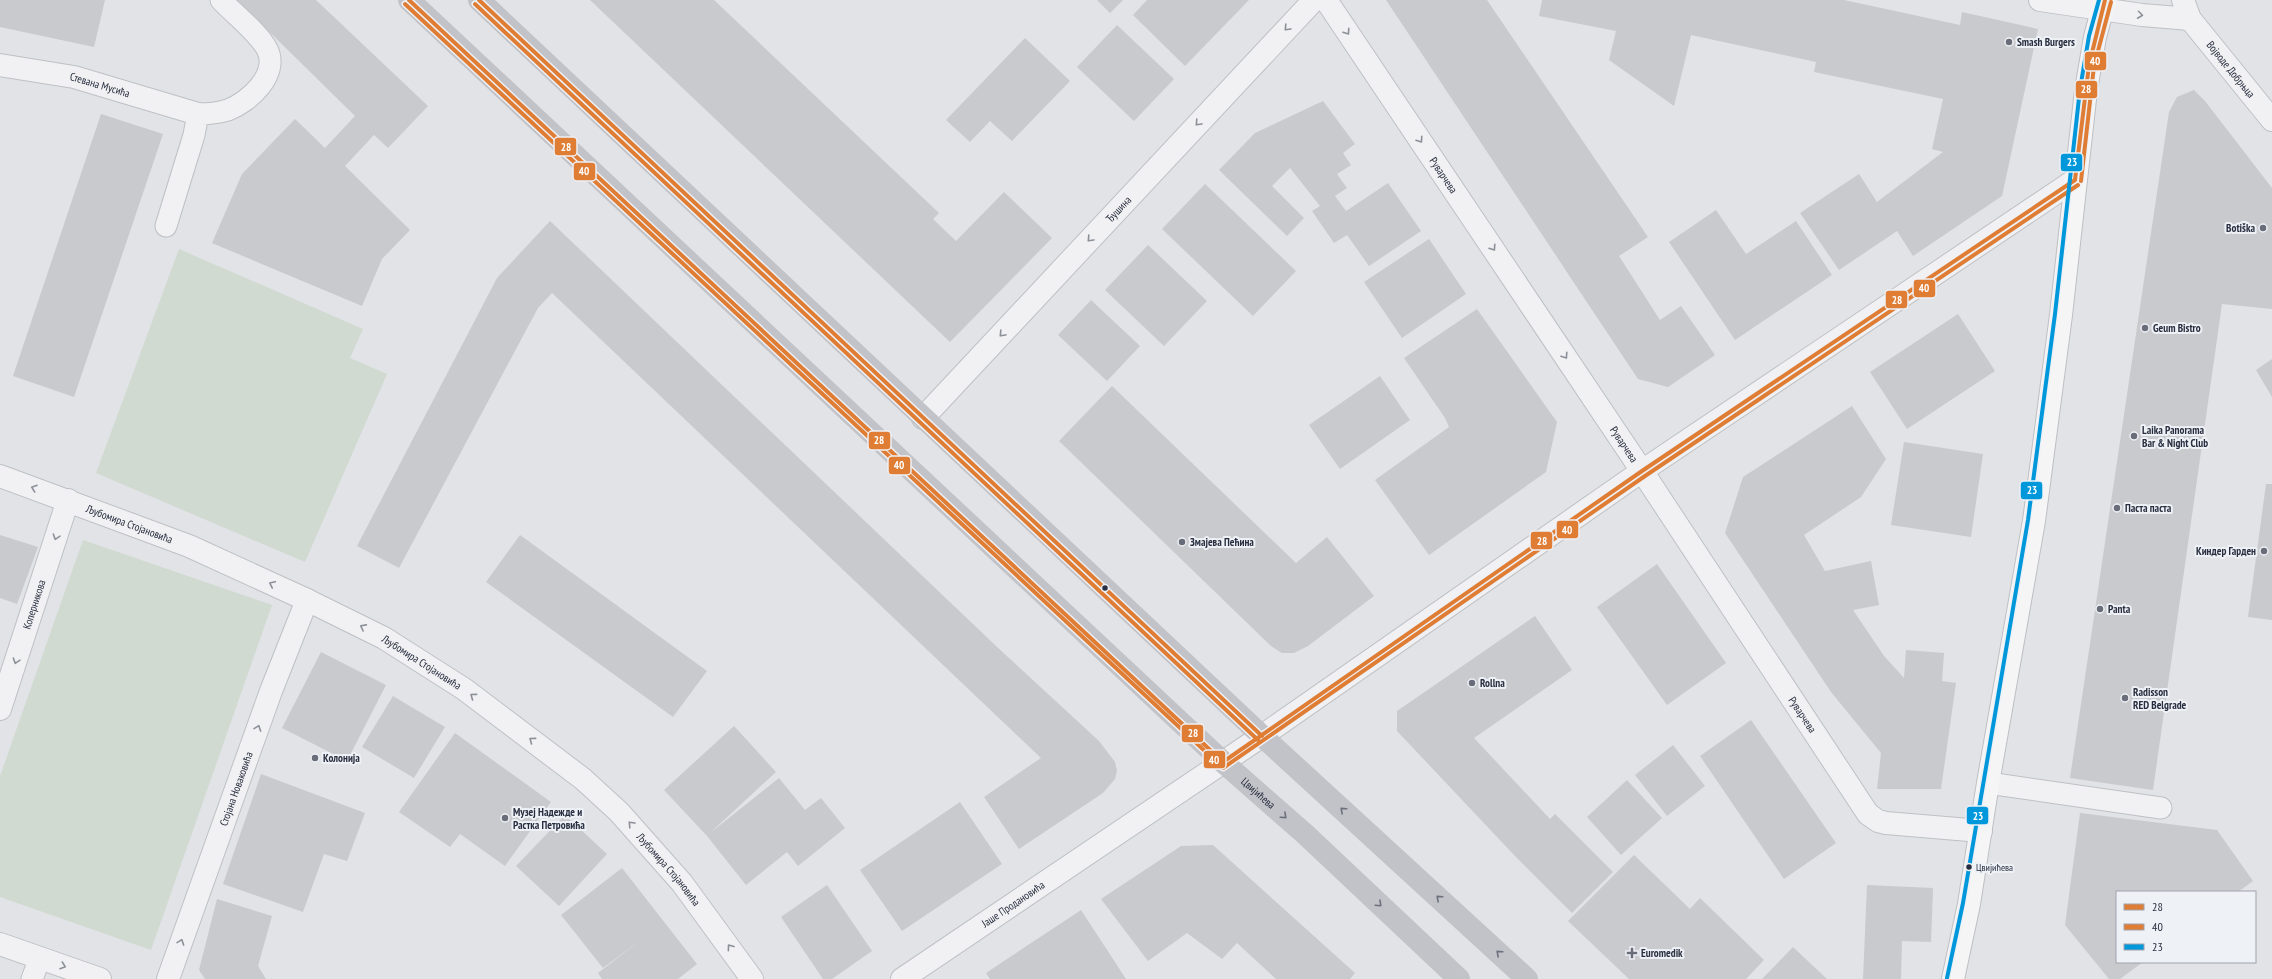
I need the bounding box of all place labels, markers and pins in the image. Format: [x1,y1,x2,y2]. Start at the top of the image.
place label: Smash Burgers [2017,35,2075,49]
marker: Smash Burgers [2004,37,2014,47]
place label: Botiška [2226,221,2255,235]
marker: Botiška [2258,223,2268,233]
place label: Geum Bistro [2153,321,2201,335]
marker: Geum Bistro [2140,323,2150,333]
place label: Laika Panorama Bar & Night Club [2142,423,2208,450]
marker: Laika Panorama Bar & Night Club [2129,431,2139,441]
place label: Паста паста [2125,501,2172,515]
marker: Паста паста [2112,503,2122,513]
place label: Змајева Пећина [1190,535,1254,549]
marker: Змајева Пећина [1177,537,1187,547]
place label: Киндер Гарден [2196,544,2256,558]
marker: Киндер Гарден [2259,546,2269,556]
unlabelled marker [1100,583,1110,593]
place label: Panta [2108,602,2131,616]
marker: Panta [2095,604,2105,614]
place label: Rollna [1480,676,1505,690]
marker: Rollna [1467,678,1477,688]
place label: Radisson RED Belgrade [2133,685,2187,712]
marker: Radisson RED Belgrade [2120,693,2130,703]
place label: Колонија [323,751,360,765]
marker: Колонија [310,753,320,763]
place label: Музеј Надежде и Растка Петровића [513,805,585,832]
marker: Музеј Надежде и Растка Петровића [500,813,510,823]
place label: Цвијићева [1976,861,2013,874]
marker: Цвијићева [1964,862,1974,872]
place label: Euromedik [1641,946,1683,960]
marker: Euromedik [1626,947,1638,959]

